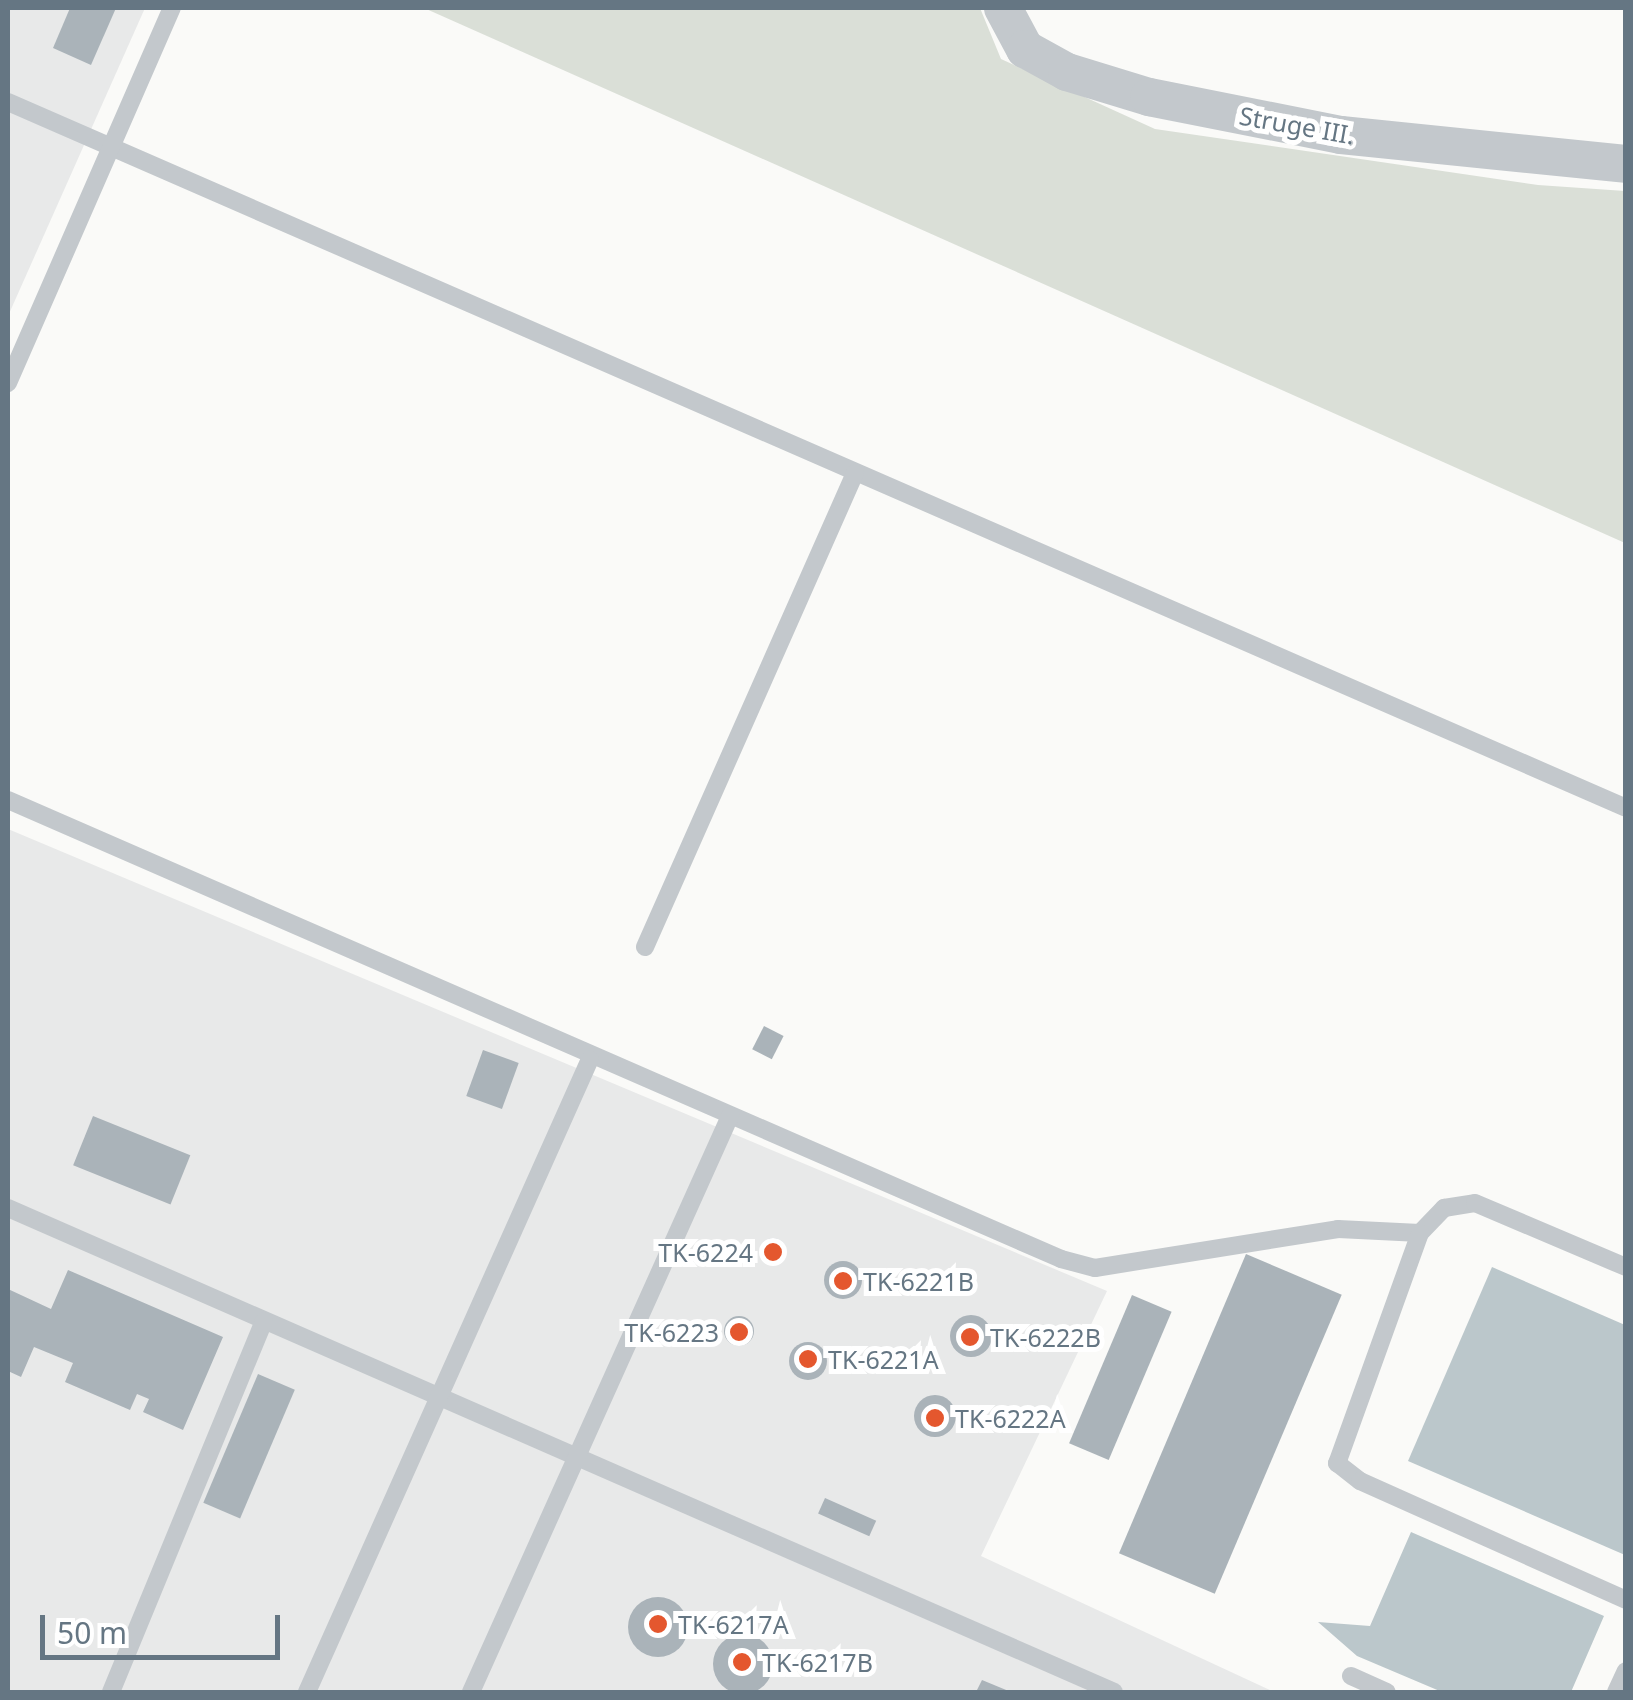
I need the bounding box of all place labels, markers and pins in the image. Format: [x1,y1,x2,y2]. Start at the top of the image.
place label: TK-6224 [658,1237,753,1267]
marker: TK-6224 [762,1241,784,1263]
place label: TK-6221B [863,1266,974,1296]
marker: TK-6221B [832,1270,854,1292]
place label: TK-6223 [624,1317,719,1347]
marker: TK-6223 [728,1321,750,1343]
place label: TK-6222B [990,1322,1101,1352]
marker: TK-6222B [959,1326,981,1348]
place label: TK-6221A [828,1344,939,1374]
marker: TK-6221A [797,1348,819,1370]
place label: TK-6222A [955,1403,1066,1433]
marker: TK-6222A [924,1407,946,1429]
place label: TK-6217A [678,1609,789,1639]
marker: TK-6217A [647,1613,669,1635]
place label: TK-6217B [762,1647,873,1677]
marker: TK-6217B [731,1651,753,1673]

